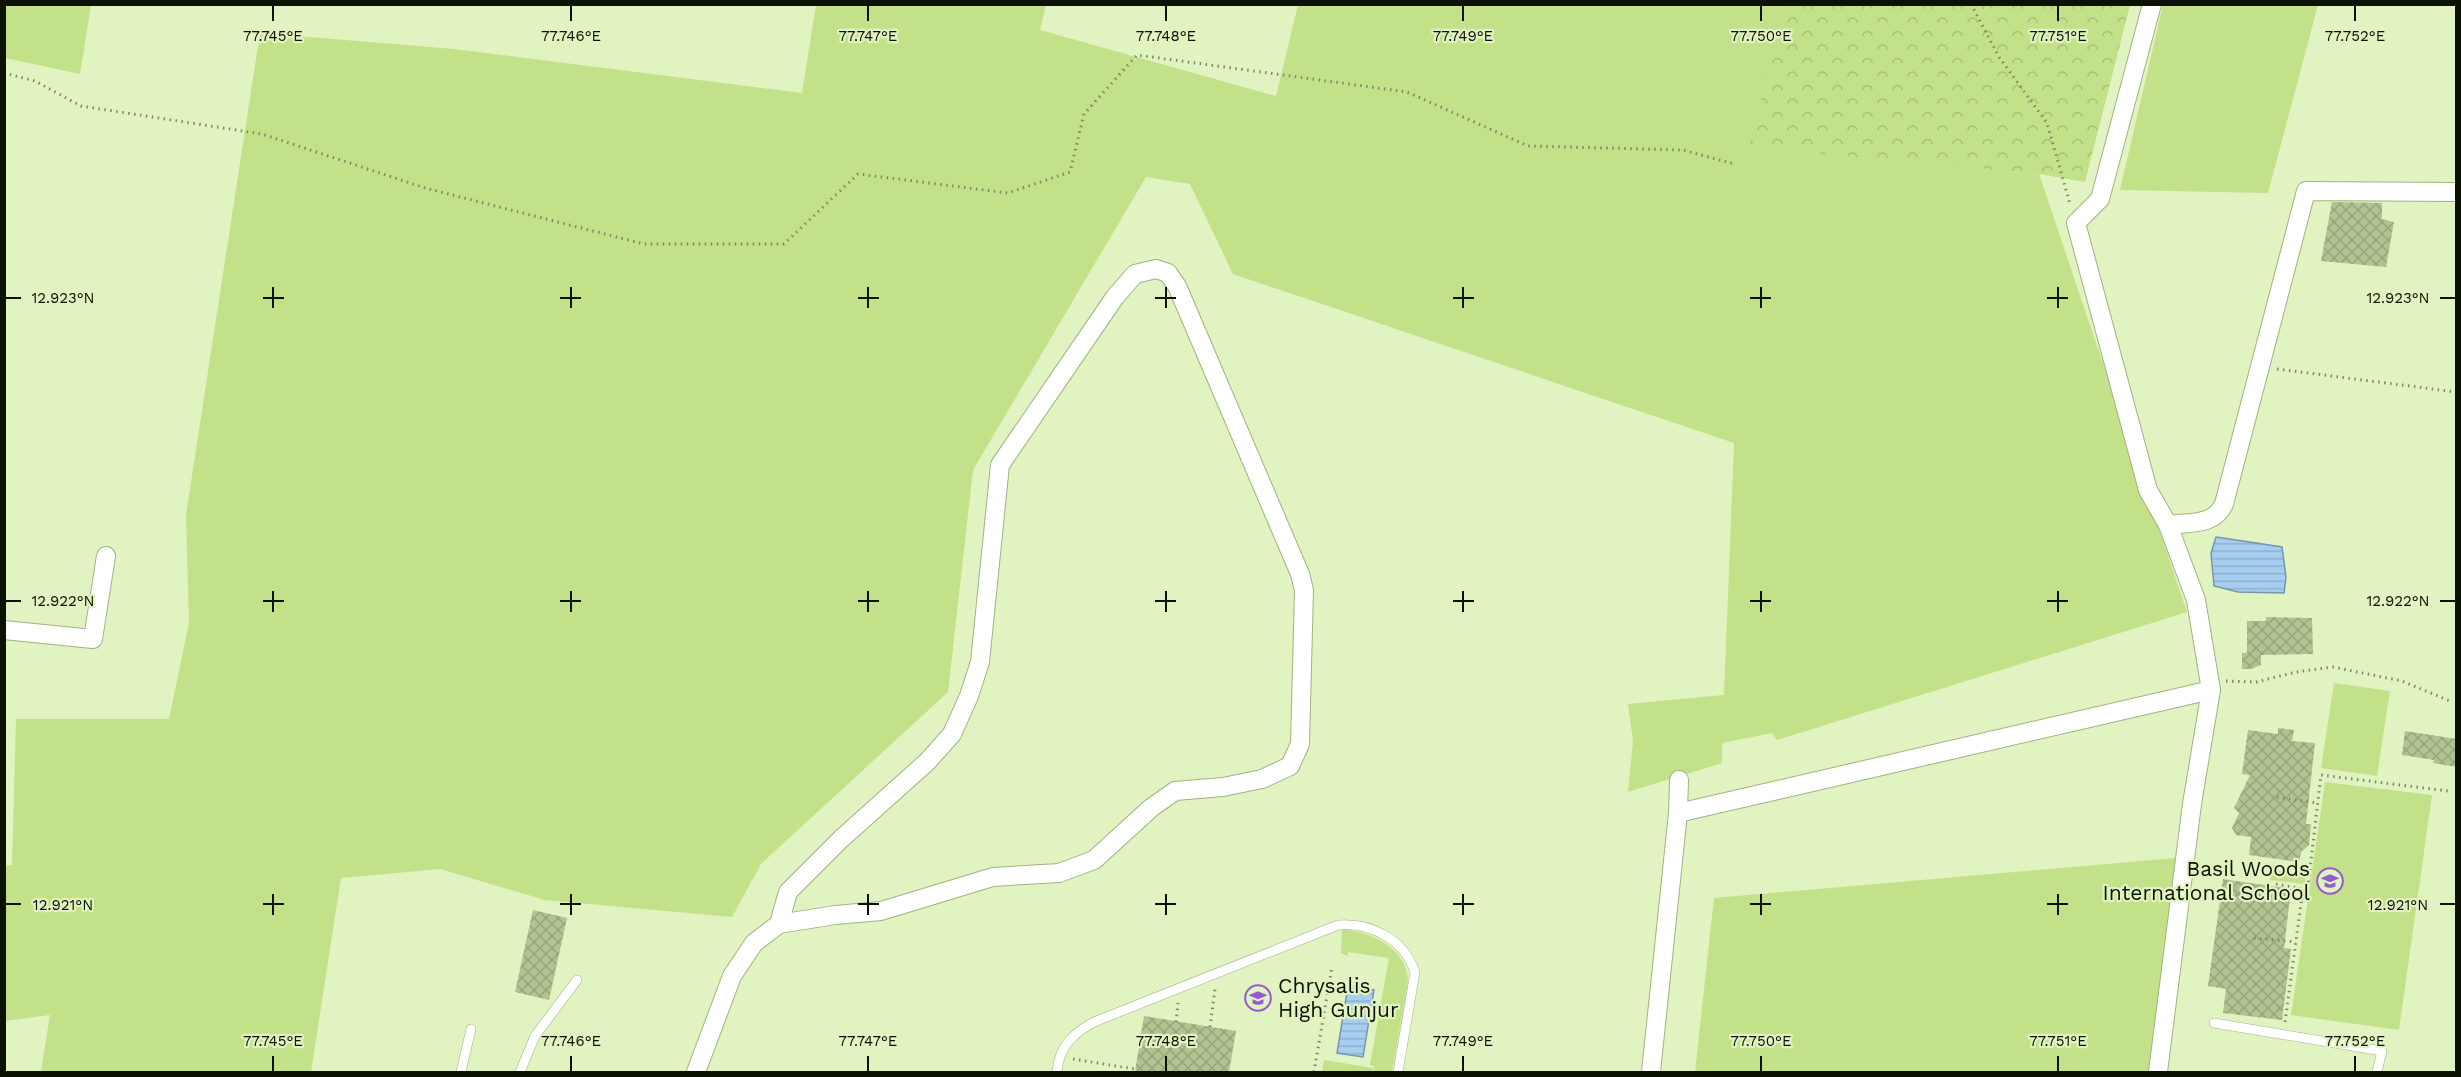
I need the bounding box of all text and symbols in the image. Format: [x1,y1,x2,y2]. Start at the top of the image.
text: 77.745°E [243,27,303,45]
text: 77.746°E [541,27,601,45]
text: 77.747°E [839,27,897,45]
text: 77.748°E [1136,27,1196,45]
text: 77.749°E [1433,27,1493,45]
text: 77.750°E [1730,27,1792,45]
text: 77.751°E [2029,27,2087,45]
text: 77.752°E [2325,27,2385,45]
text: 12.923°N [31,289,95,307]
text: 12.923°N [2366,289,2430,307]
text: 12.922°N [31,592,95,610]
text: 12.922°N [2366,592,2430,610]
place label: Basil Woods International School [2103,856,2311,905]
school or university icon: Basil Woods International School [2315,866,2345,896]
text: 12.921°N [33,896,93,914]
text: 12.921°N [2368,896,2428,914]
place label: Chrysalis High Gunjur [1278,973,1399,1022]
school or university icon: Chrysalis High Gunjur [1243,983,1273,1013]
text: 77.745°E [243,1032,303,1050]
text: 77.746°E [541,1032,601,1050]
text: 77.747°E [839,1032,897,1050]
text: 77.748°E [1136,1032,1196,1050]
text: 77.749°E [1433,1032,1493,1050]
text: 77.750°E [1730,1032,1792,1050]
text: 77.751°E [2029,1032,2087,1050]
text: 77.752°E [2325,1032,2385,1050]

